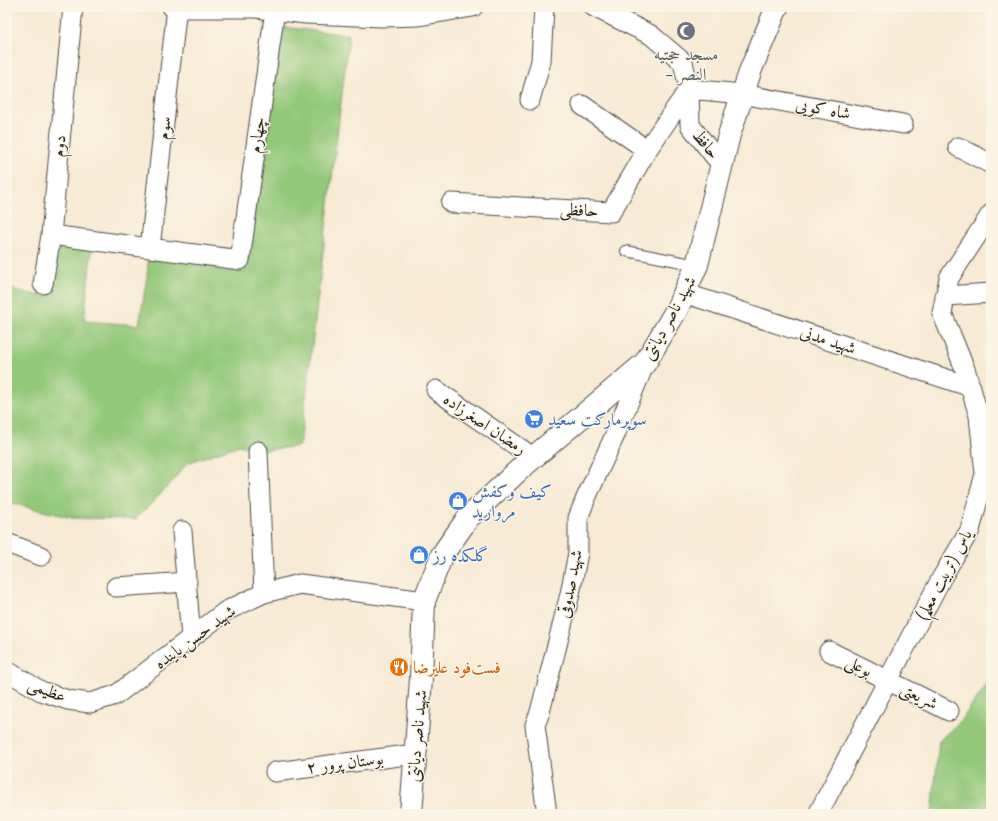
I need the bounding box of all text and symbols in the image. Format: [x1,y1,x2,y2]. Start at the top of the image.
mosque icon: مسجد حجتیه - النصر [675,20,697,42]
place label: مسجد حجتیه - النصر [654,43,718,86]
street label: شاه کویی [794,93,852,125]
street label: سوم [151,115,180,141]
street label: چهارم [243,116,274,155]
street label: حافظ [687,124,725,164]
street label: دوم [46,134,75,159]
street label: حافظی [559,198,599,222]
street label: شهید ناصر دیانتی [636,272,702,364]
street label: شهید مدنی [797,320,859,360]
street label: رمضان اصغرزاده [439,388,531,460]
supermarket icon: سوپرمارکت سعید [523,408,545,430]
place label: سوپرمارکت سعید [548,408,647,431]
place label: کیف و‌کفش مروارید [472,480,552,523]
shop icon: کیف و‌کفش مروارید [447,490,469,512]
street label: یاس (تربیت معلم) [910,525,983,627]
shop icon: گلکده رز [408,544,430,566]
place label: گلکده رز [431,544,489,567]
street label: شهید صدوقی [552,548,588,620]
street label: شهید حسن پاینده [150,600,241,675]
street label: بوعلی [841,650,876,683]
restaurant icon: فست‌فود علیرضا [388,656,410,678]
place label: فست‌فود علیرضا [413,656,501,679]
street label: عظیمی [24,672,70,708]
street label: شریعتی [896,677,942,715]
street label: شهید ناصر دیانتی [402,689,433,783]
street label: بوستان پرور ۲ [305,747,385,779]

